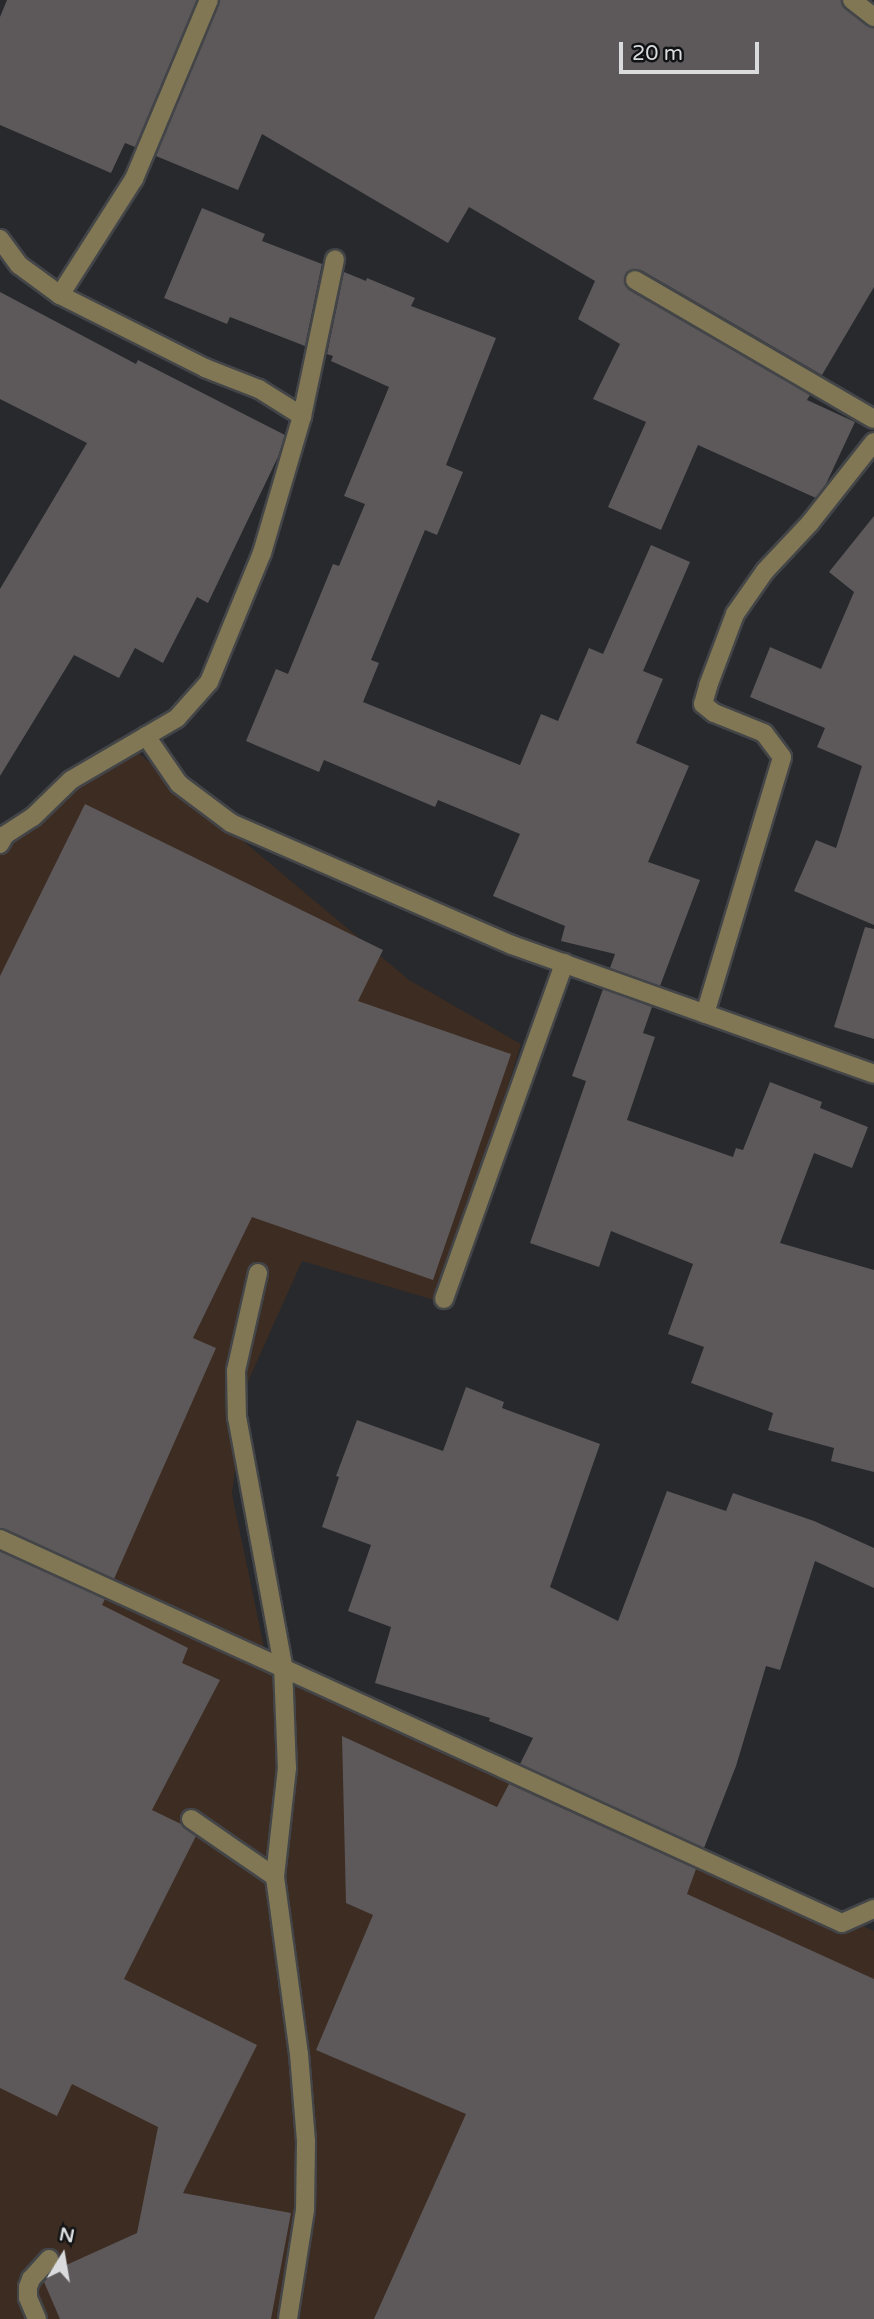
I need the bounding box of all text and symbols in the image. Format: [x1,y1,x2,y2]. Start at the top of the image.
scale bar [622,28,762,72]
text: 20 m [632,41,683,66]
north arrow [28,2221,98,2291]
text: N [57,2223,77,2248]

